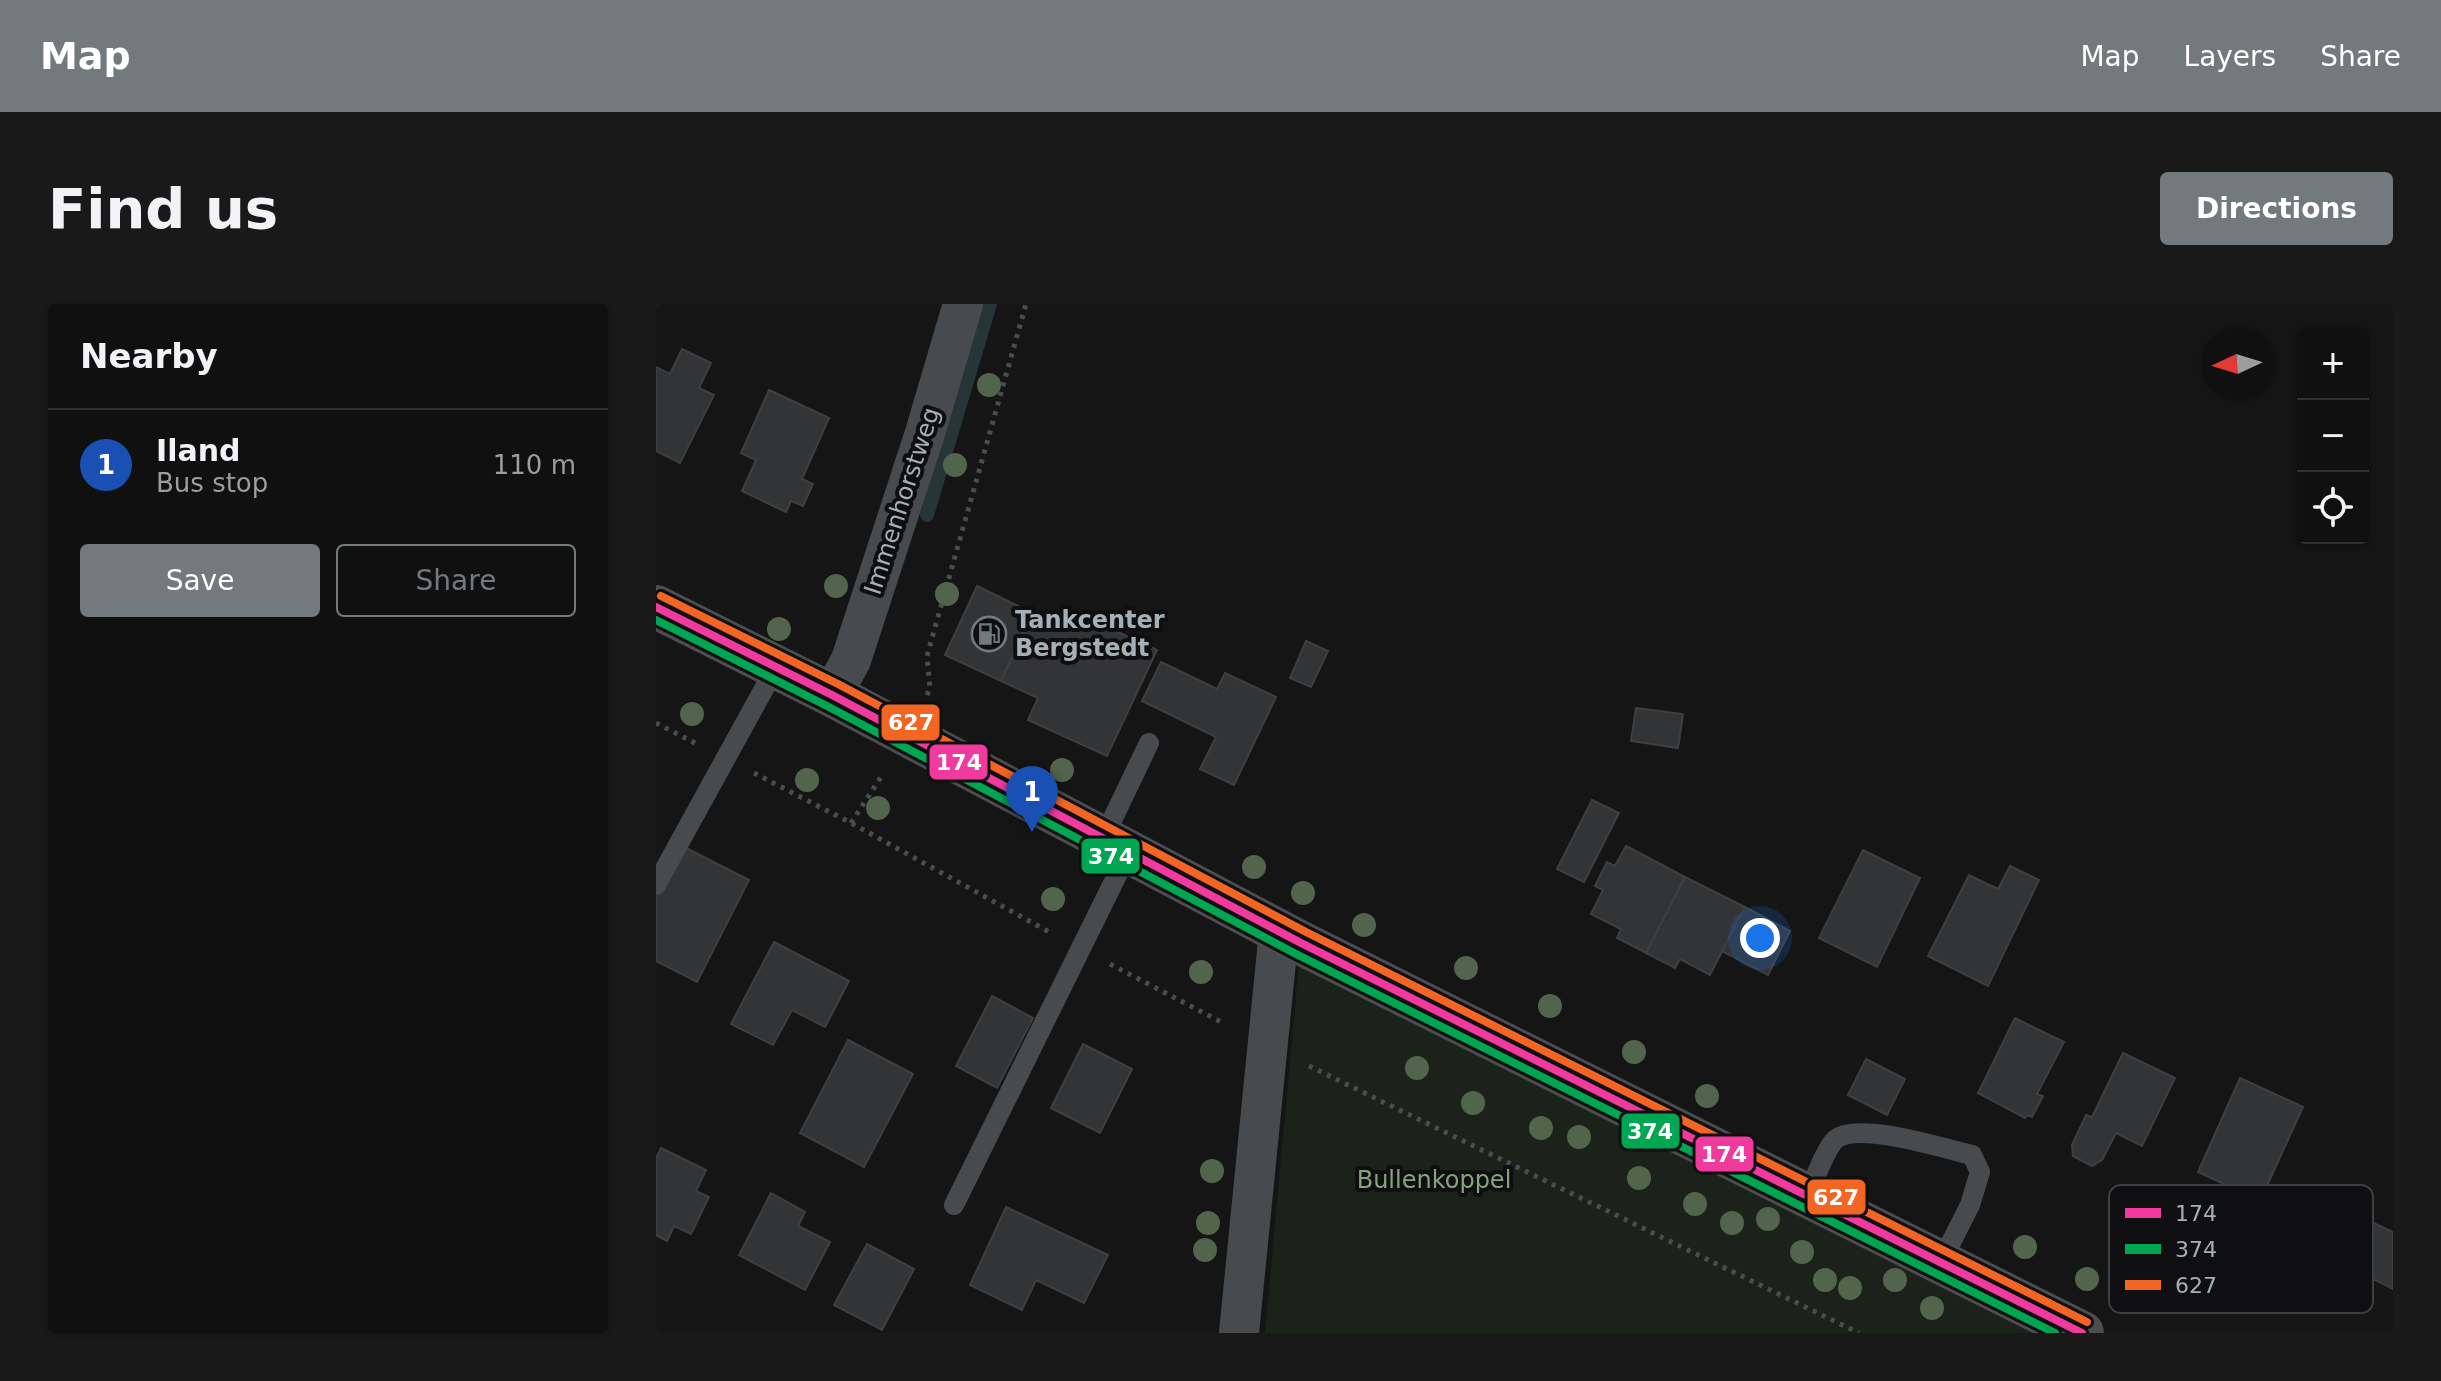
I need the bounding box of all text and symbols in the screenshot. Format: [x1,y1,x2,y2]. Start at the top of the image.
text: Map [40,34,131,78]
text: Map [2080,40,2140,73]
text: Layers [2184,40,2276,73]
text: Share [2320,40,2401,73]
button: Directions [2160,172,2393,245]
text: Find us [48,176,278,241]
north arrow [2201,328,2273,400]
map controls [2297,328,2369,544]
button: + [2297,328,2369,400]
text: Nearby [80,336,218,376]
button: − [2297,400,2369,472]
street label: Immenhorstweg [859,404,945,598]
text: Iland [156,433,241,468]
text: 1 [97,450,115,480]
text: 110 m [493,450,576,480]
text: Bus stop [156,468,268,498]
button: locate [2297,472,2369,544]
button: Save [80,544,320,617]
button: Share [336,544,576,617]
place label: Tankcenter Bergstedt [1015,606,1165,662]
fuel station icon: Tankcenter Bergstedt [970,615,1008,653]
line badge: 627 [880,703,941,742]
text: 627 [888,710,934,735]
line badge: 174 [928,743,989,781]
text: 174 [936,750,982,775]
pin: 1 [1006,766,1058,832]
line badge: 374 [1080,837,1141,875]
text: 374 [1088,844,1134,869]
your location [1740,918,1780,958]
line badge: 374 [1620,1112,1681,1150]
text: 374 [1627,1119,1673,1144]
line badge: 174 [1694,1135,1755,1173]
text: 174 [1701,1142,1747,1167]
park label: Bullenkoppel [1357,1166,1511,1194]
line badge: 627 [1806,1178,1867,1216]
text: 627 [1813,1185,1859,1210]
legend [2109,1185,2373,1313]
text: 174 [2175,1201,2217,1226]
text: 374 [2175,1237,2217,1262]
text: 627 [2175,1273,2217,1298]

